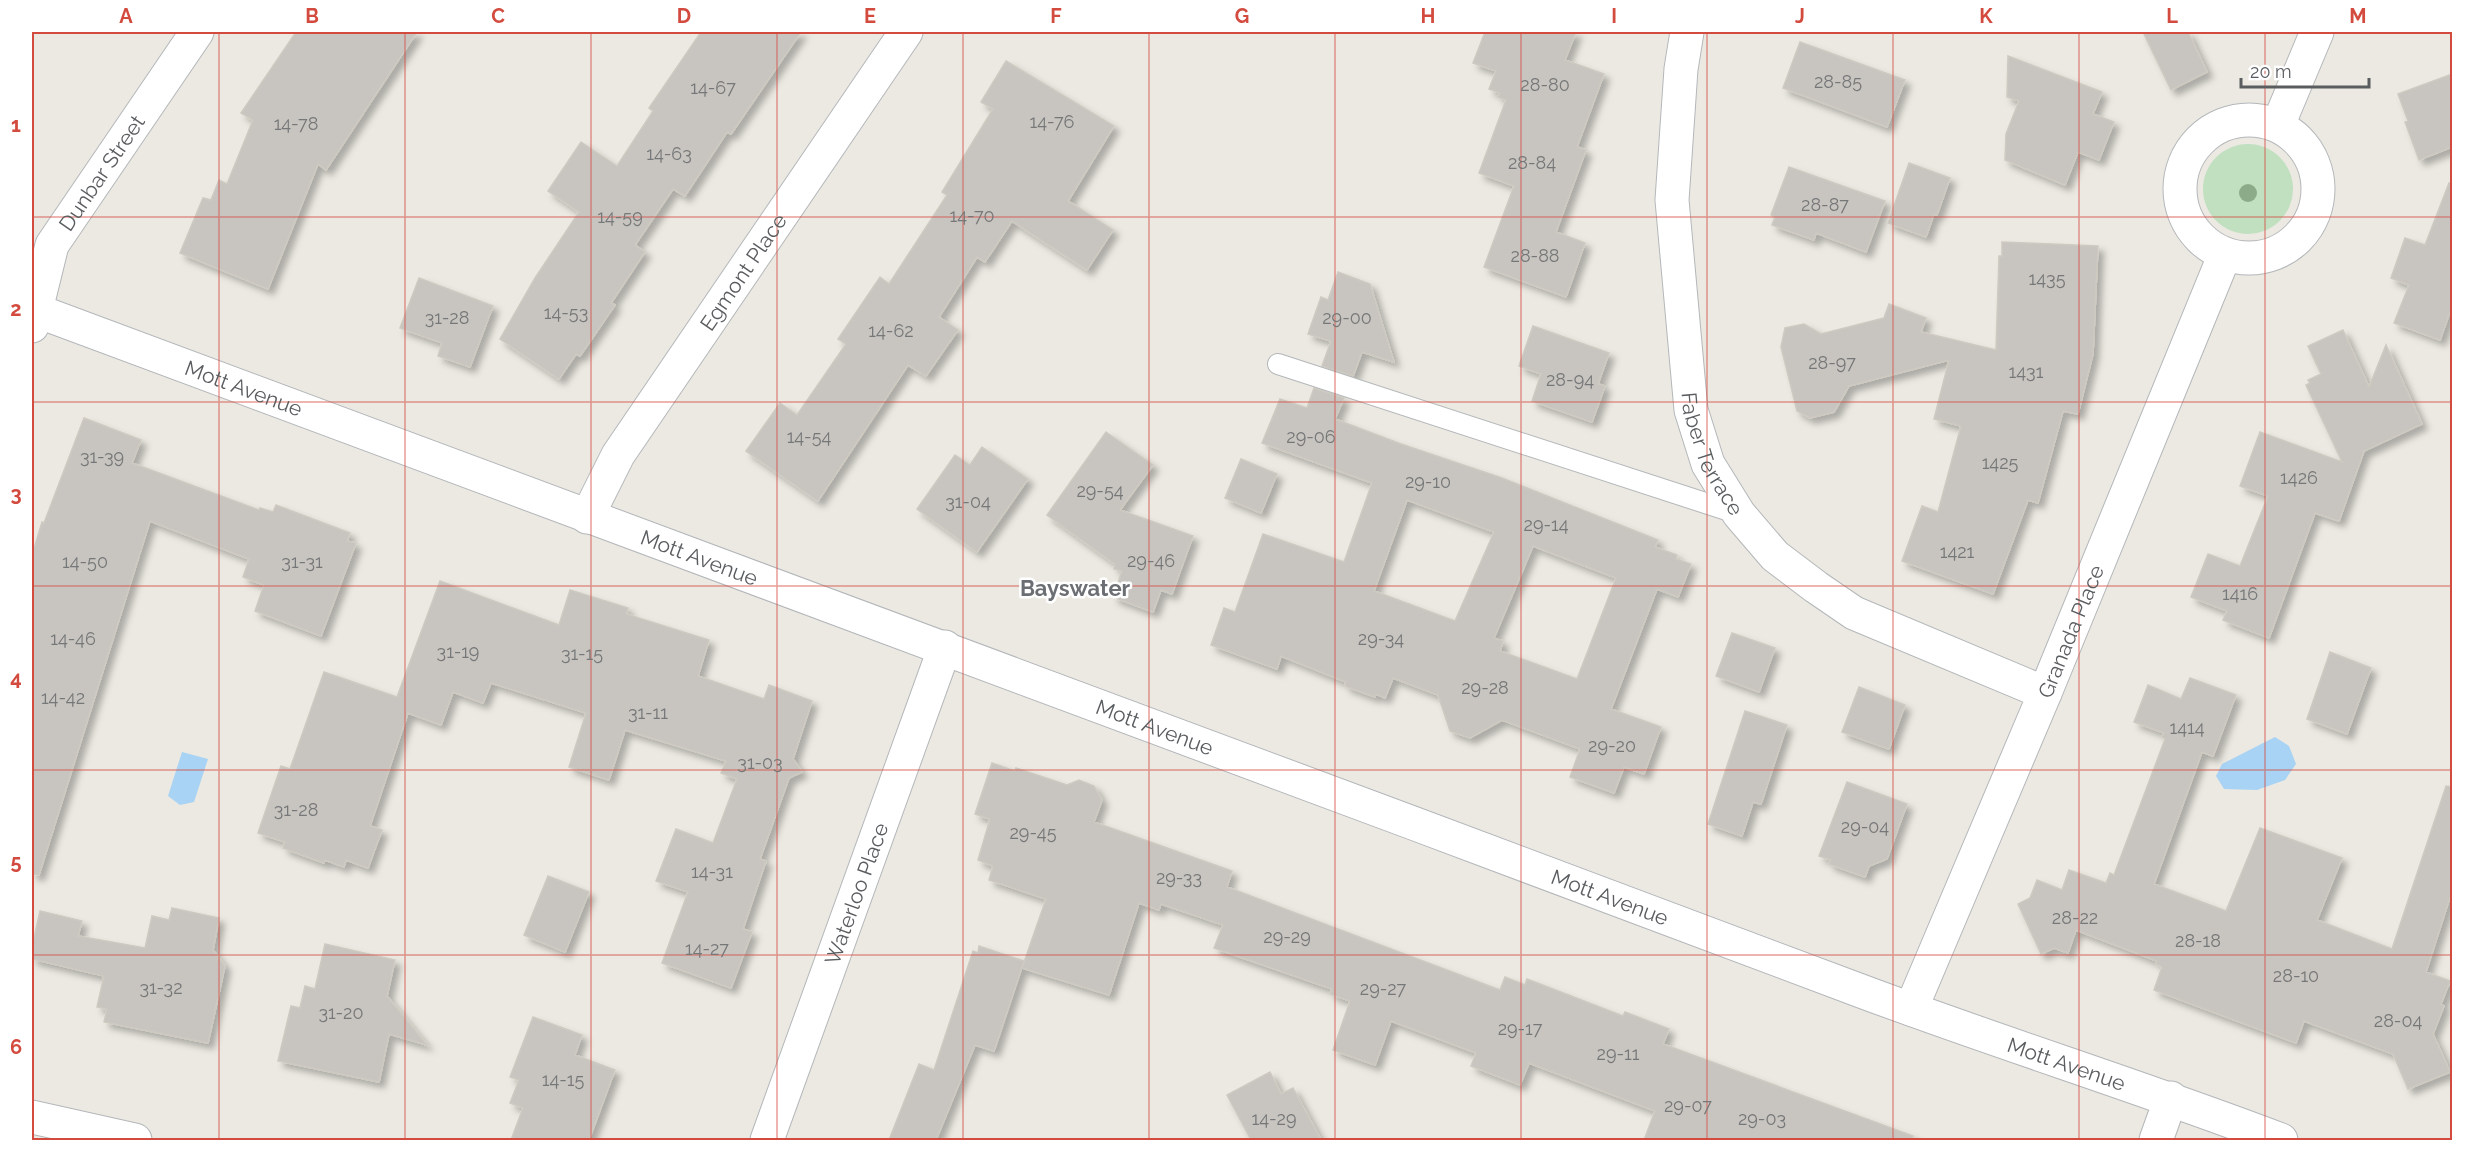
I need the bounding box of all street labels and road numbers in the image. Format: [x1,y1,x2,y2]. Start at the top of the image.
street label: Dunbar Street [53,110,150,235]
street label: Egmont Place [694,209,791,335]
street label: Mott Avenue [182,355,306,421]
street label: Faber Terrace [1677,391,1749,520]
street label: Mott Avenue [637,524,761,590]
street label: Granada Place [2032,561,2109,701]
street label: Mott Avenue [1093,693,1217,760]
street label: Waterloo Place [819,819,893,968]
street label: Mott Avenue [1548,864,1672,930]
street label: Mott Avenue [2004,1032,2129,1095]

